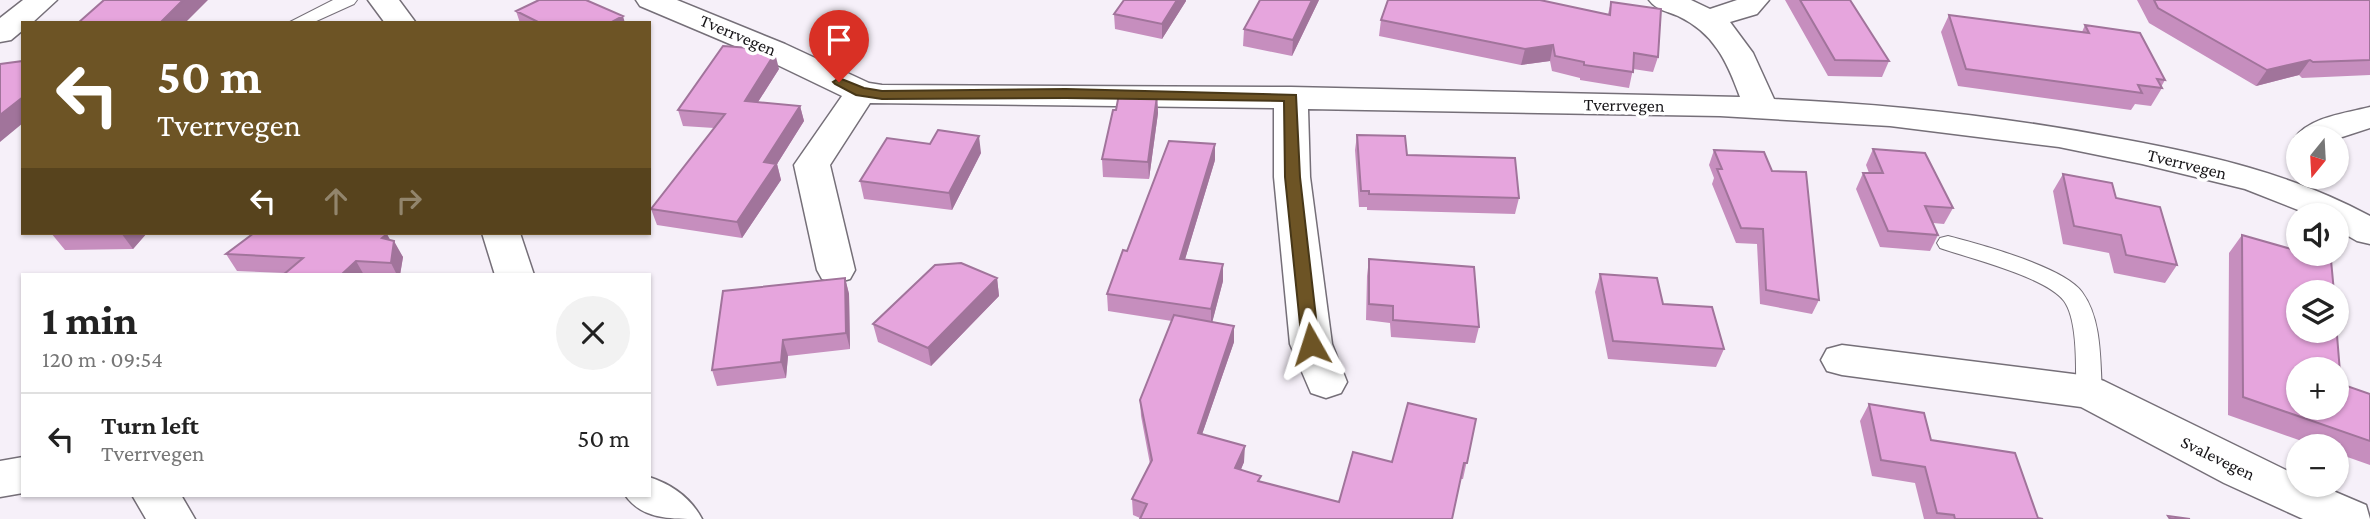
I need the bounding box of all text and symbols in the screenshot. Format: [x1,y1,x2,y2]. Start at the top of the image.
street label: Tverrvegen [697,10,779,60]
pin [809,10,869,82]
icon: arrive [820,21,858,59]
icon: left [42,49,133,140]
text: 50 m [157,49,262,104]
street label: Tverrvegen [1583,94,1665,116]
text: Tverrvegen [157,107,301,143]
north arrow [2286,126,2348,189]
map controls [2286,126,2349,497]
street label: Tverrvegen [2145,145,2229,184]
icon: left [244,182,282,220]
icon: ahead [317,182,355,220]
icon: right [390,182,428,220]
button: sound [2286,203,2349,266]
button: layers [2286,280,2349,343]
text: 1 min [42,296,138,343]
button: close [556,296,630,370]
position arrow [1274,307,1348,381]
text: 120 m · 09:54 [42,346,163,372]
button: + [2286,357,2349,420]
text: Turn left [101,411,199,440]
icon: left [42,420,80,458]
text: 50 m [577,424,630,453]
street label: Svalevegen [2178,432,2258,485]
button: − [2286,434,2349,497]
text: Tverrvegen [101,440,204,466]

